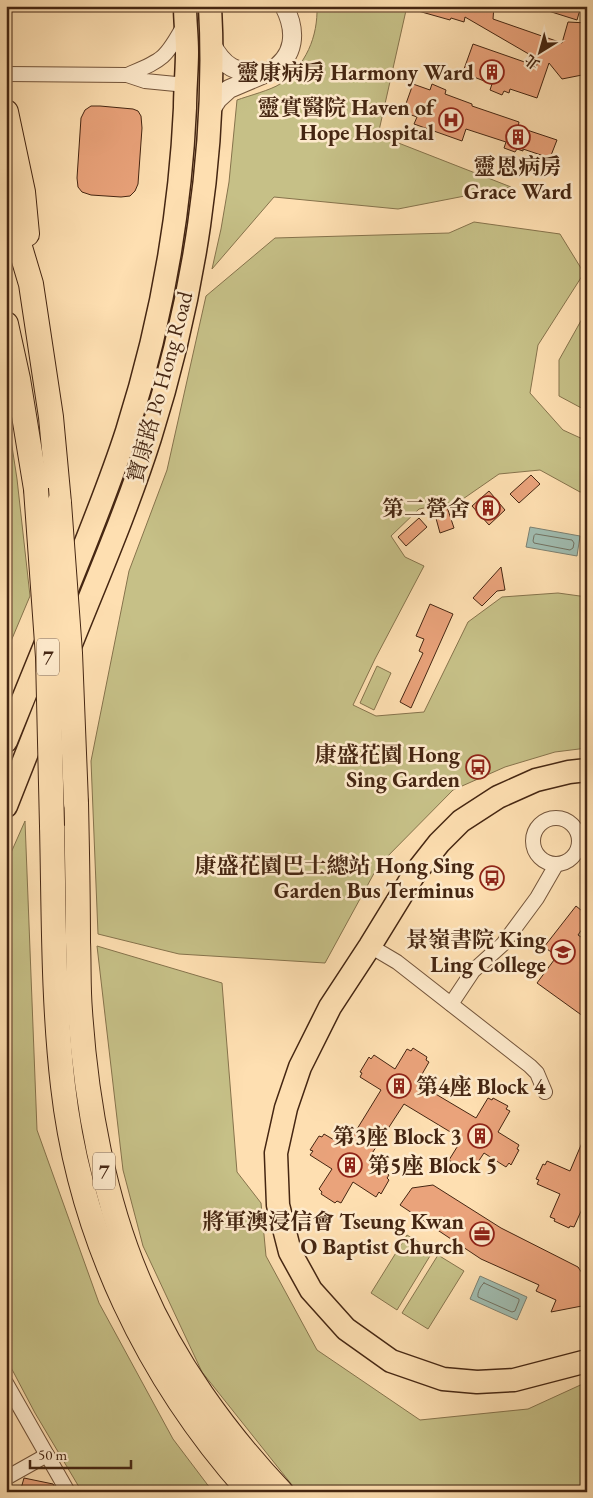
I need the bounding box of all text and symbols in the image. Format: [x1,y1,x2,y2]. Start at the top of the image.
north arrow [516,28,566,78]
text: 北 [521,51,543,74]
place label: 靈康病房 Harmony Ward [237,58,474,87]
building icon: 靈康病房 Harmony Ward [479,59,505,85]
place label: 靈實醫院 Haven of Hope Hospital [258,93,437,147]
hospital icon: 靈實醫院 Haven of Hope Hospital [438,107,464,133]
building icon: 靈恩病房 Grace Ward [505,124,531,150]
place label: 靈恩病房 Grace Ward [464,152,572,206]
street label: 寶康路 Po Hong Road [120,287,200,486]
place label: 第二營舍 [382,494,470,523]
building icon: 第二營舍 [475,495,501,521]
road number: 7 [37,638,59,676]
place label: 康盛花園 Hong Sing Garden [315,740,461,794]
bus stop icon: 康盛花園 Hong Sing Garden [465,754,491,780]
place label: 康盛花園巴士總站 Hong Sing Garden Bus Terminus [195,851,475,905]
bus stop icon: 康盛花園巴士總站 Hong Sing Garden Bus Terminus [479,865,505,891]
place label: 景嶺書院 King Ling College [406,925,547,979]
school or university icon: 景嶺書院 King Ling College [550,939,576,965]
place label: 第4座 Block 4 [416,1072,546,1101]
building icon: 第4座 Block 4 [386,1073,412,1099]
place label: 第3座 Block 3 [333,1122,462,1151]
building icon: 第3座 Block 3 [467,1123,493,1149]
place label: 第5座 Block 5 [368,1151,497,1180]
road number: 7 [93,1152,115,1190]
building icon: 第5座 Block 5 [337,1152,363,1178]
place label: 將軍澳浸信會 Tseung Kwan O Baptist Church [202,1207,465,1261]
office icon: 將軍澳浸信會 Tseung Kwan O Baptist Church [469,1221,495,1247]
scale bar [30,1438,131,1470]
text: 50 m [38,1445,67,1464]

